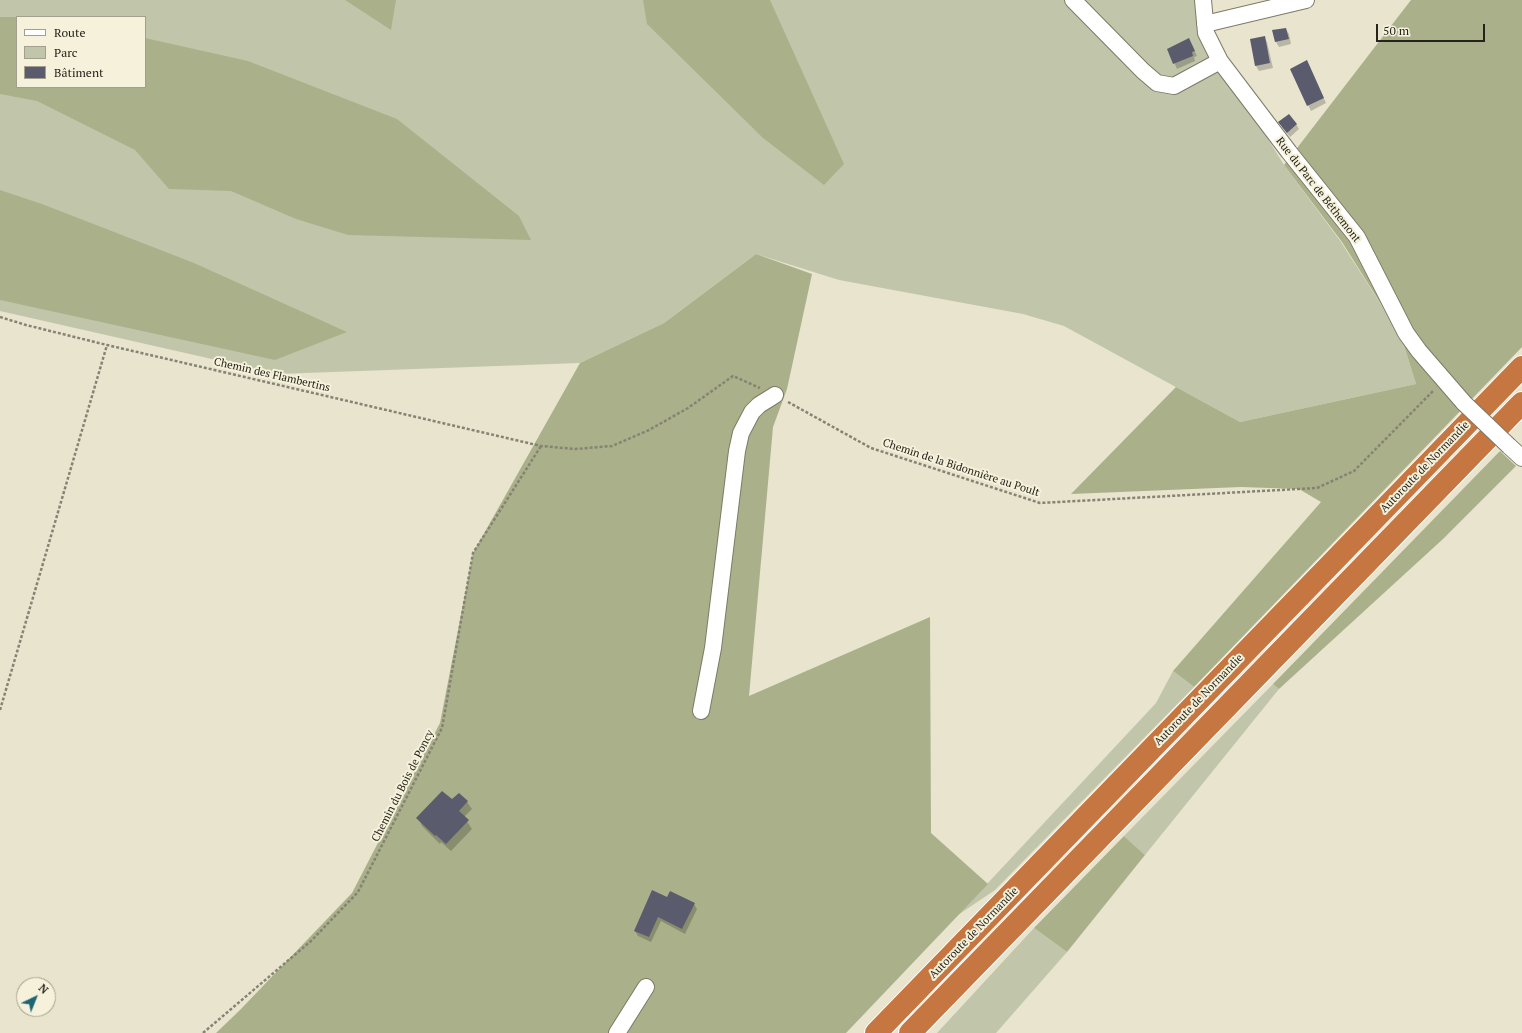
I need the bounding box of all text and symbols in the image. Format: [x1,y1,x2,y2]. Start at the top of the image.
legend [16,16,146,88]
scale bar [1378,16,1487,42]
text: 50 m [1383,23,1409,38]
text: Route [54,25,85,40]
text: Parc [54,45,77,60]
text: Bâtiment [54,65,103,80]
street label: Rue du Parc de Béthemont [1273,135,1363,245]
street label: Chemin des Flambertins [213,355,331,395]
street label: Autoroute de Normandie [1378,418,1472,516]
street label: Chemin de la Bidonnière au Poult [881,436,1041,500]
street label: Autoroute de Normandie [1152,651,1246,749]
street label: Chemin du Bois de Poncy [369,728,437,844]
street label: Autoroute de Normandie [927,884,1021,982]
north arrow [16,977,56,1017]
text: N [36,981,51,997]

